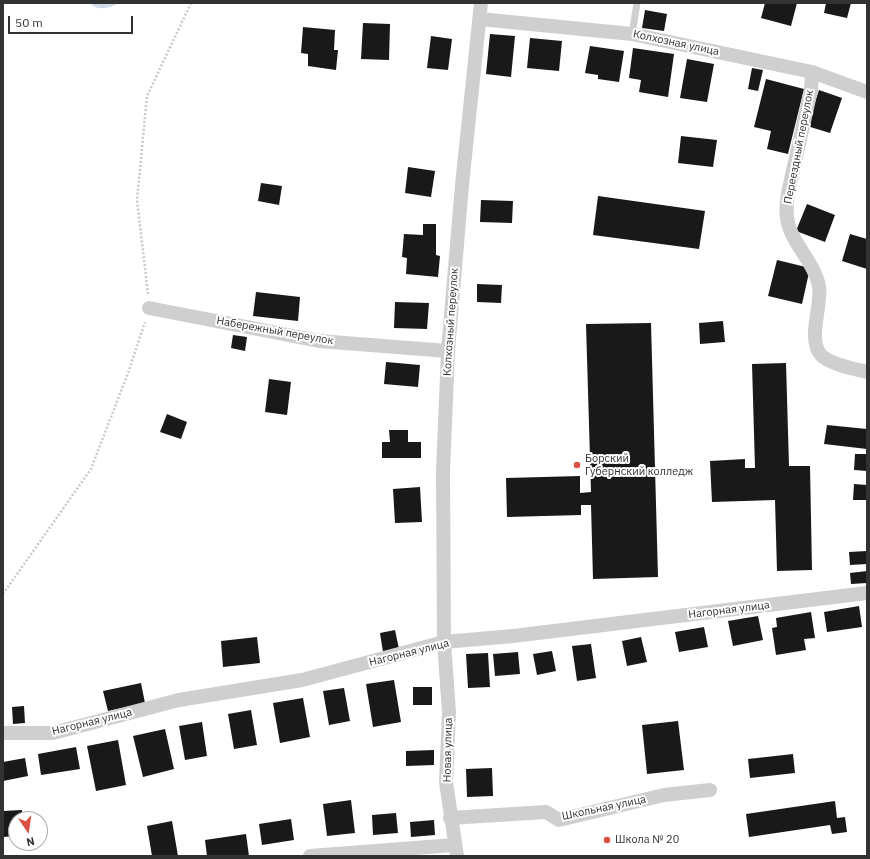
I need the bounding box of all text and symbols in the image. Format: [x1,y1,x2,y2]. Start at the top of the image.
scale bar [10,8,135,34]
text: 50 m [15,15,43,30]
street label: Колхозная улица [632,27,720,59]
street label: Переездный переулок [781,89,817,205]
street label: Колхозный переулок [441,268,461,376]
street label: Набережный переулок [215,314,335,348]
place label: Борский Губернский колледж [585,452,693,478]
marker: Борский Губернский колледж [572,460,582,470]
street label: Нагорная улица [687,598,771,622]
street label: Нагорная улица [368,637,450,669]
street label: Нагорная улица [51,706,133,738]
street label: Новая улица [441,717,455,783]
street label: Школьная улица [561,793,647,823]
north arrow [8,811,48,851]
place label: Школа № 20 [615,833,679,847]
text: N [25,834,36,849]
marker: Школа № 20 [602,835,612,845]

